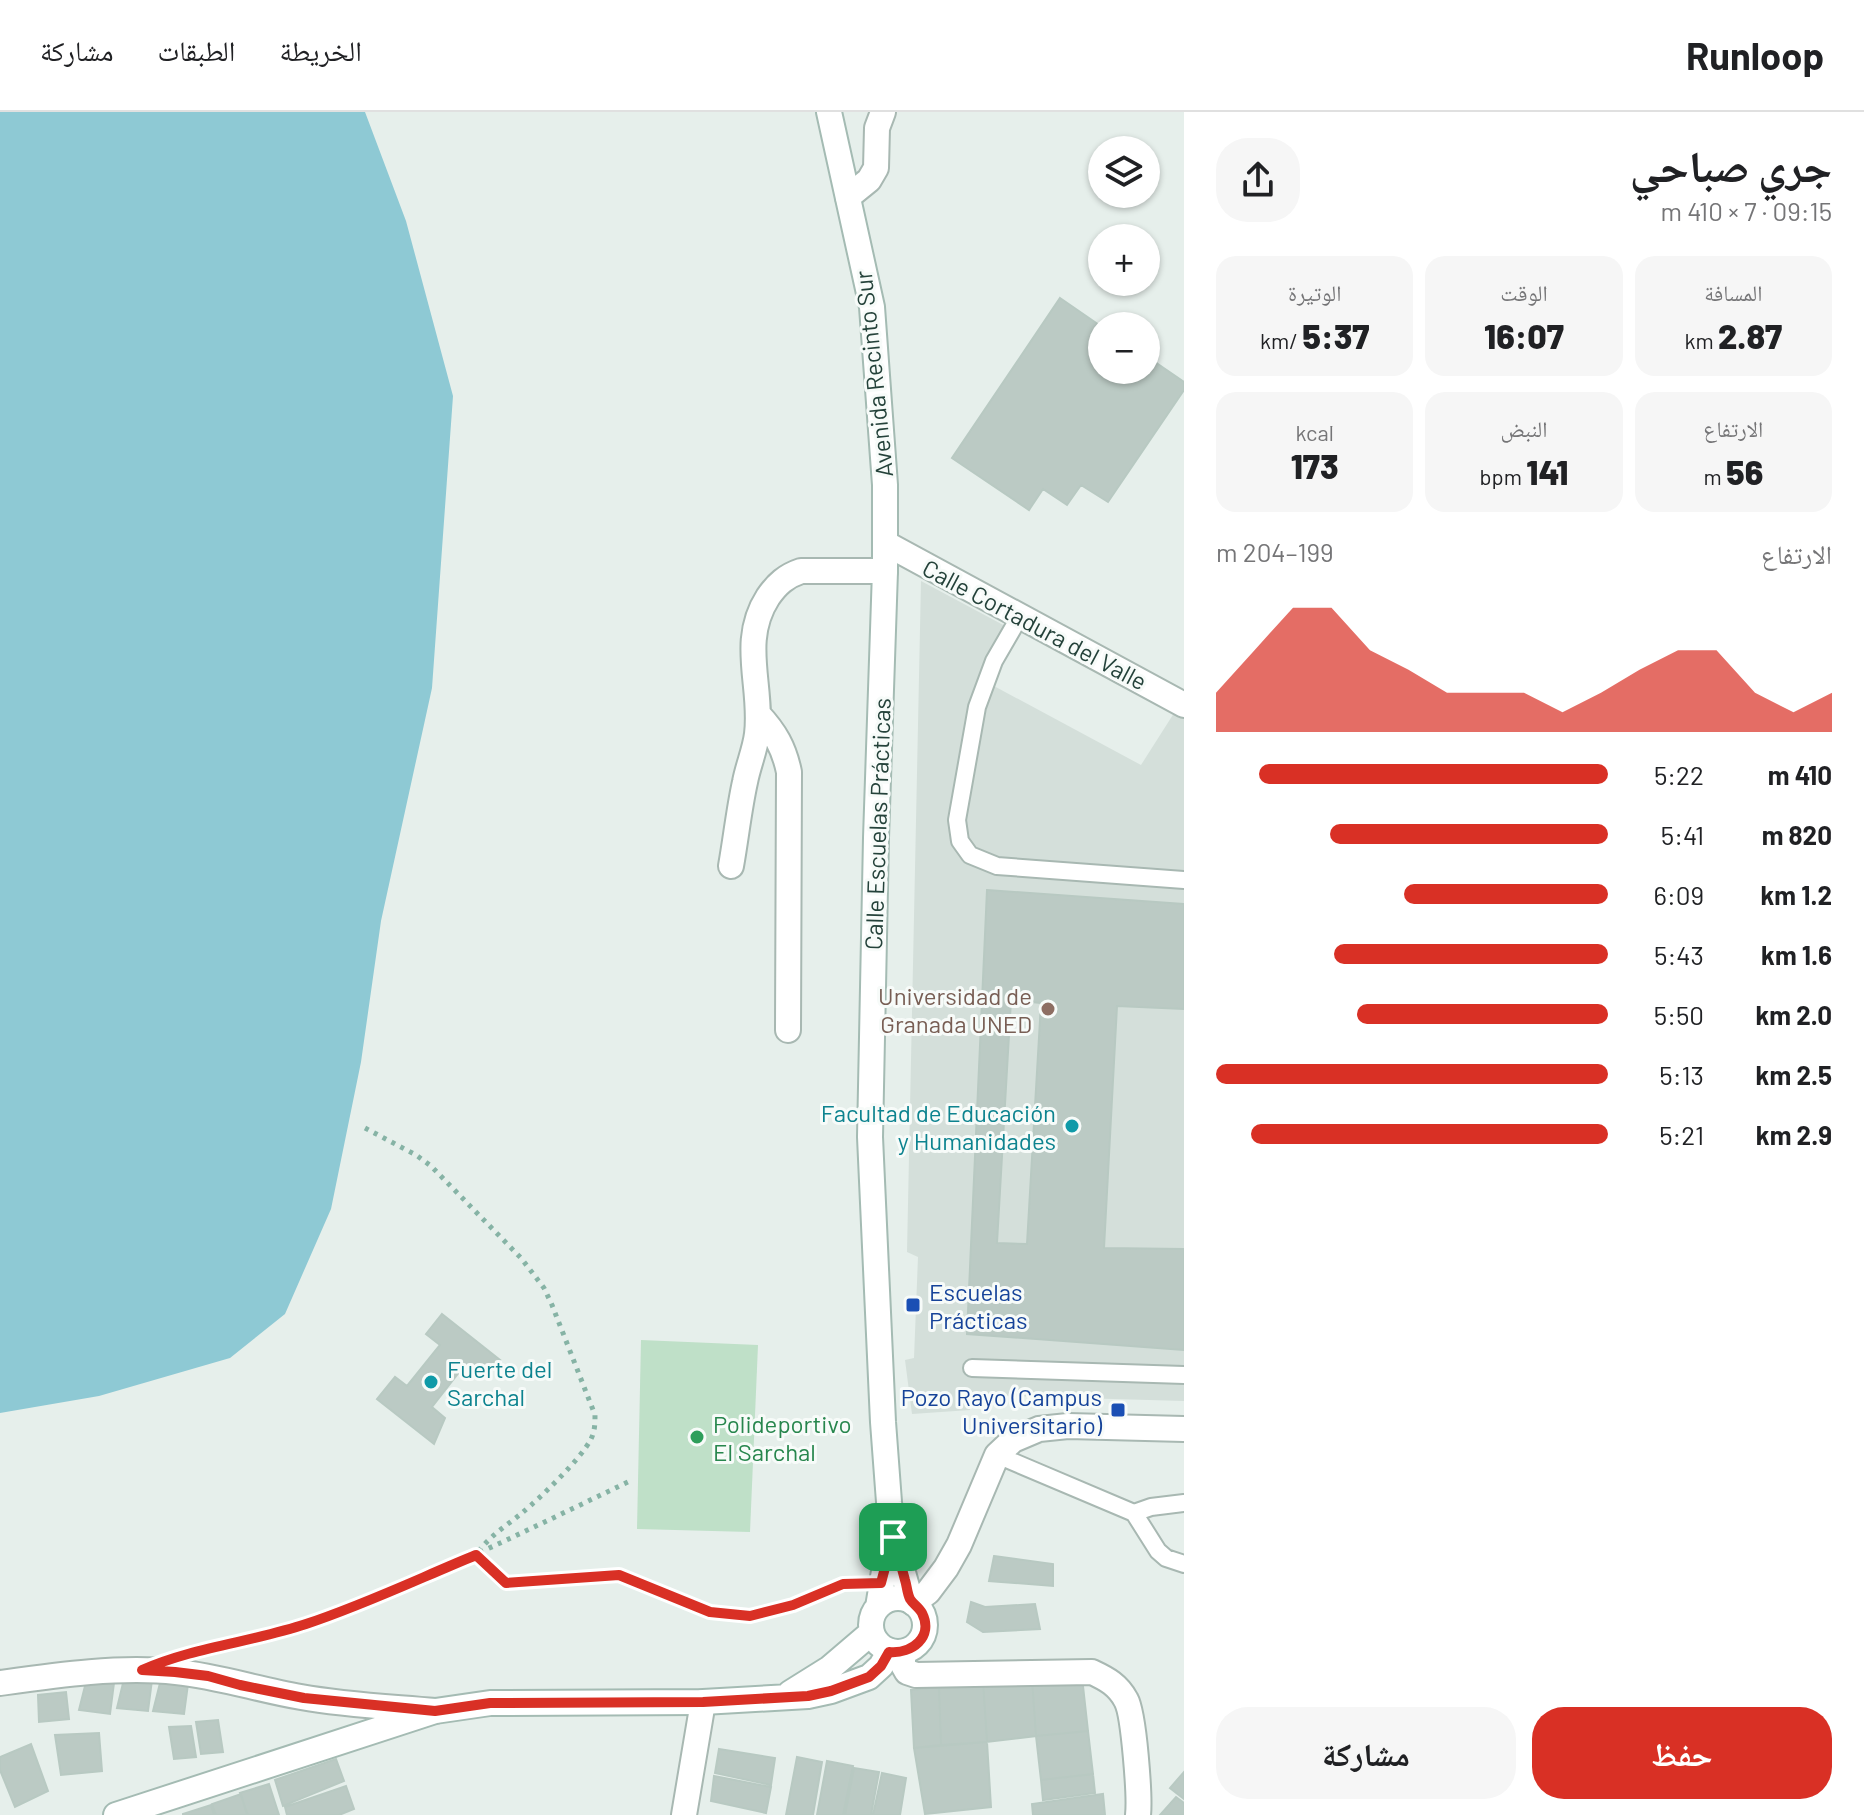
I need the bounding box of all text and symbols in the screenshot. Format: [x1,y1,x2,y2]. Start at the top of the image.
text: Runloop [1686,32,1824,78]
text: مشاركة [40,33,114,67]
text: الطبقات [158,33,235,67]
text: الخريطة [279,33,362,67]
map controls [1088,136,1160,384]
button: layers [1088,136,1160,208]
button: share [1216,138,1300,222]
text: جري صباحي [1630,138,1832,191]
text: 09:15 · 7 × 410 m [1660,195,1832,226]
button: + [1088,224,1160,296]
street label: Avenida Recinto Sur [848,269,898,479]
text: الوتيرة [1288,279,1341,305]
text: الوقت [1500,279,1548,305]
text: المسافة [1704,279,1763,305]
button: − [1088,312,1160,384]
text: 5:37 [1302,315,1369,356]
text: 16:07 [1484,315,1564,356]
text: 2.87 [1718,315,1782,356]
text: /km [1260,327,1302,353]
text: km [1684,327,1718,353]
text: النبض [1501,415,1547,441]
text: الارتفاع [1703,415,1763,441]
text: kcal [1296,419,1334,445]
text: 173 [1291,445,1339,486]
text: 141 [1526,451,1568,492]
text: 56 [1726,451,1763,492]
text: bpm [1480,463,1526,489]
text: m [1703,463,1726,489]
text: 199–204 m [1216,536,1334,567]
text: الارتفاع [1761,538,1832,569]
street label: Calle Cortadura del Valle [918,553,1152,695]
street label: Calle Escuelas Prácticas [858,697,896,951]
text: 5:22 [1654,759,1704,790]
text: 410 m [1768,759,1832,790]
text: 5:41 [1661,819,1704,850]
text: 820 m [1762,819,1832,850]
text: 6:09 [1654,879,1704,910]
text: 1.2 km [1760,879,1832,910]
text: 5:43 [1654,939,1704,970]
text: 1.6 km [1761,939,1832,970]
place label: Universidad de Granada UNED [878,981,1032,1038]
text: 5:50 [1654,999,1704,1030]
text: 2.0 km [1755,999,1832,1030]
marker: Universidad de Granada UNED [1039,1000,1057,1018]
text: 5:13 [1659,1059,1704,1090]
text: 2.5 km [1756,1059,1832,1090]
place label: Facultad de Educación y Humanidades [821,1098,1056,1155]
marker: Facultad de Educación y Humanidades [1063,1117,1081,1135]
text: 5:21 [1659,1119,1704,1150]
text: 2.9 km [1756,1119,1832,1150]
place label: Escuelas Prácticas [929,1277,1028,1334]
marker: Escuelas Prácticas [904,1296,922,1314]
place label: Fuerte del Sarchal [447,1354,552,1411]
marker: Fuerte del Sarchal [422,1373,440,1391]
place label: Pozo Rayo (Campus Universitario) [901,1382,1103,1439]
marker: Pozo Rayo (Campus Universitario) [1109,1401,1127,1419]
place label: Polideportivo El Sarchal [713,1409,852,1466]
marker: Polideportivo El Sarchal [688,1428,706,1446]
pin [859,1503,927,1571]
icon: arrive [871,1515,915,1559]
button: مشاركة [1216,1707,1516,1799]
button: حفظ [1532,1707,1832,1799]

